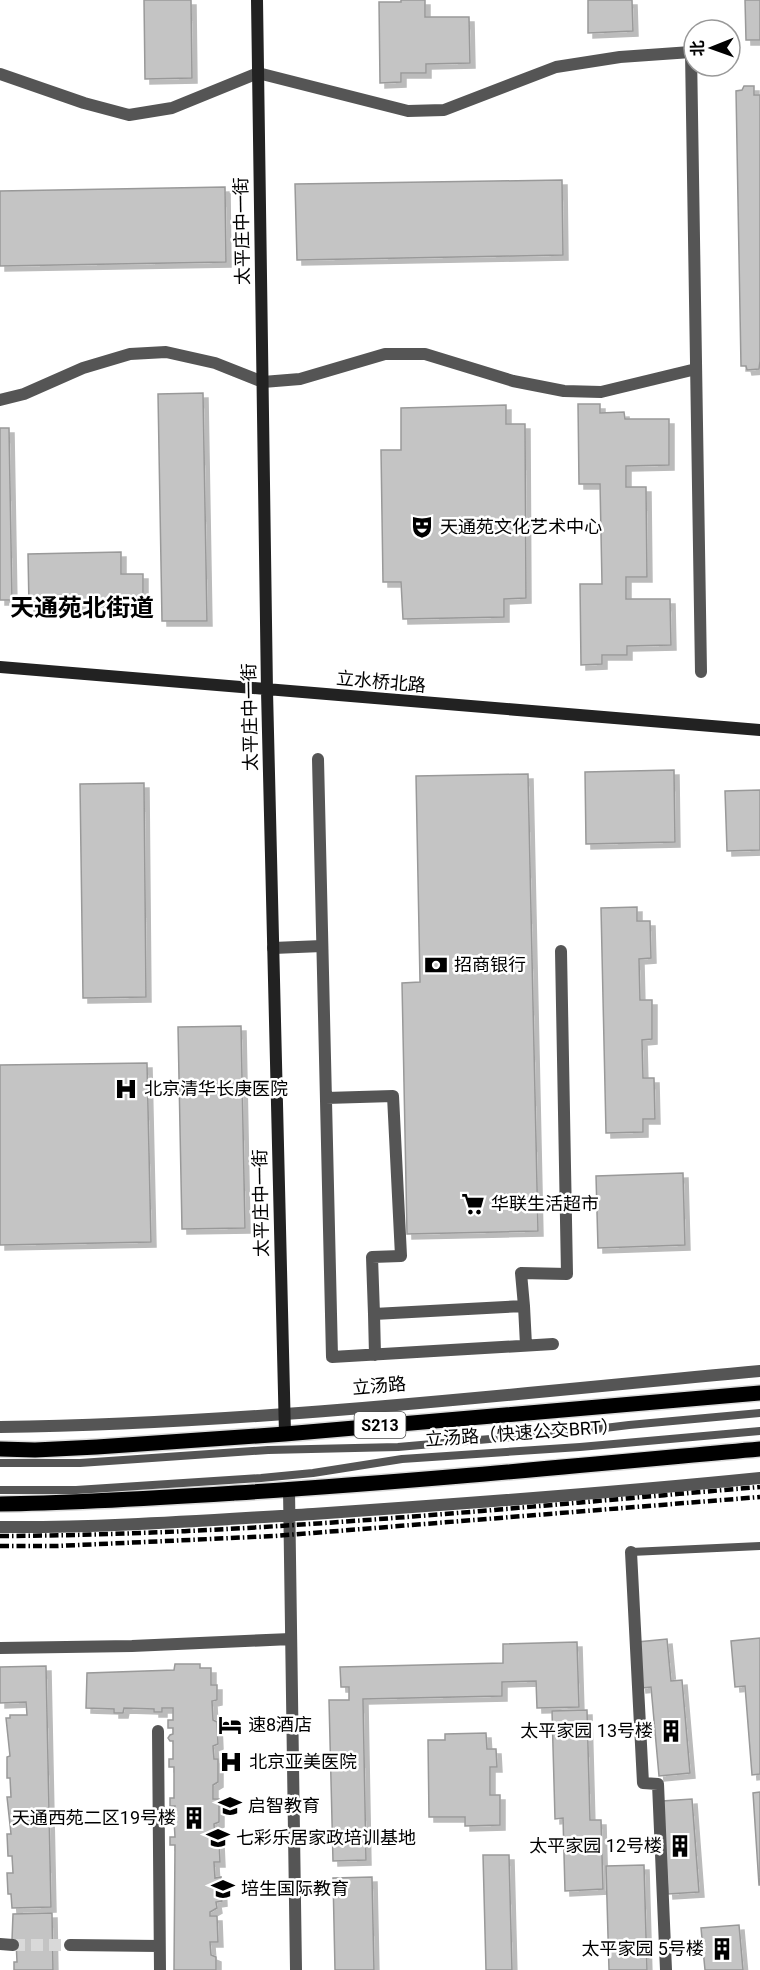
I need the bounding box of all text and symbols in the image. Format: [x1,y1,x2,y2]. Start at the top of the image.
north arrow [682,18,742,78]
text: 北 [688,40,707,56]
street label: 太平庄中一街 [230,177,253,285]
theatre icon: 天通苑文化艺术中心 [409,514,435,540]
place label: 天通苑文化艺术中心 [440,516,602,537]
district label: 天通苑北街道 [10,594,154,622]
street label: 太平庄中一街 [238,663,261,771]
street label: 立水桥北路 [335,667,427,696]
bank icon: 招商银行 [423,952,449,978]
place label: 招商银行 [454,954,526,975]
hospital icon: 北京清华长庚医院 [113,1076,139,1102]
place label: 北京清华长庚医院 [144,1078,288,1099]
street label: 太平庄中一街 [249,1149,272,1257]
supermarket icon: 华联生活超市 [460,1191,486,1217]
place label: 华联生活超市 [491,1193,599,1214]
street label: 立汤路 [351,1373,407,1398]
road number: S213 [354,1412,406,1438]
street label: 立汤路（快速公交BRT） [424,1415,620,1450]
hotel icon: 速8酒店 [217,1712,243,1738]
place label: 速8酒店 [248,1714,312,1735]
building icon: 太平家园 13号楼 [658,1718,684,1744]
place label: 太平家园 13号楼 [520,1720,653,1741]
hospital icon: 北京亚美医院 [218,1749,244,1775]
place label: 北京亚美医院 [249,1751,357,1772]
school or university icon: 启智教育 [217,1793,243,1819]
place label: 启智教育 [248,1795,320,1816]
building icon: 天通西苑二区19号楼 [181,1805,207,1831]
place label: 天通西苑二区19号楼 [12,1807,176,1828]
school or university icon: 七彩乐居家政培训基地 [205,1825,231,1851]
place label: 七彩乐居家政培训基地 [236,1827,416,1848]
building icon: 太平家园 12号楼 [667,1833,693,1859]
place label: 太平家园 12号楼 [529,1835,662,1856]
school or university icon: 培生国际教育 [210,1876,236,1902]
place label: 培生国际教育 [241,1878,349,1899]
building icon: 太平家园 5号楼 [709,1936,735,1962]
place label: 太平家园 5号楼 [581,1938,704,1959]

